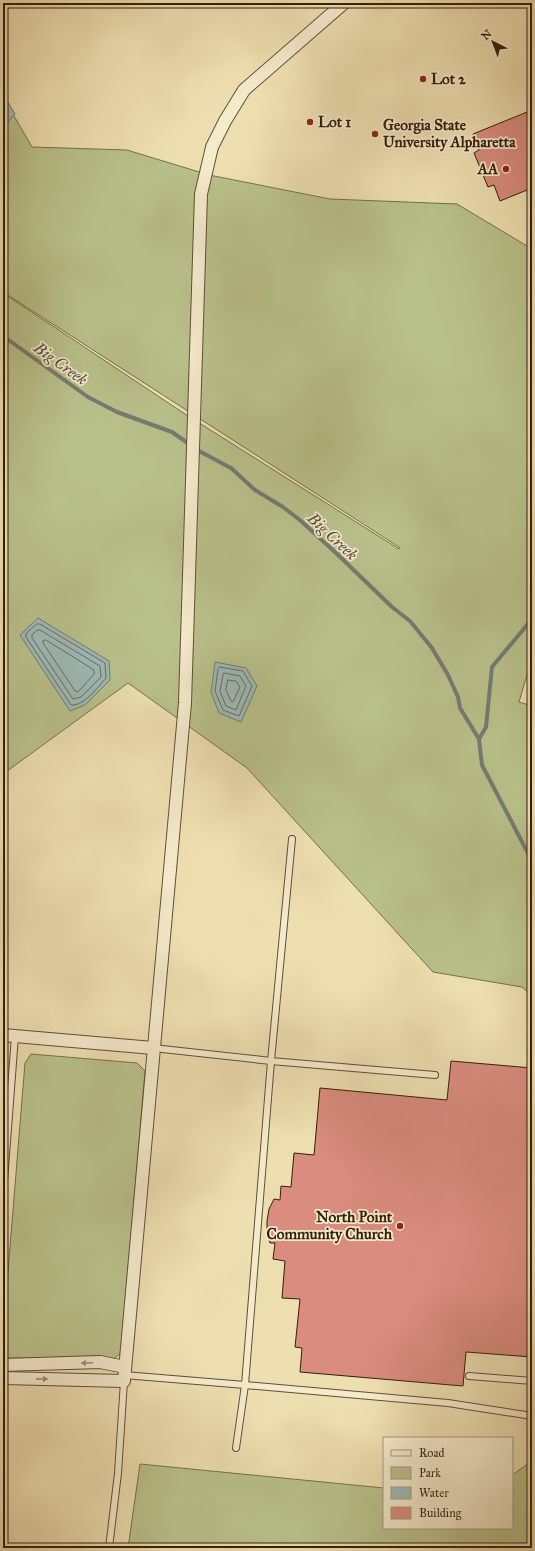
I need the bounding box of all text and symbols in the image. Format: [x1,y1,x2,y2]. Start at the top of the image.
north arrow [473,22,513,62]
text: N [479,27,495,43]
place label: Lot 2 [431,70,466,88]
marker: Lot 2 [418,74,428,84]
place label: Lot 1 [318,113,351,131]
place label: Georgia State University Alpharetta [383,116,516,152]
marker: Lot 1 [305,117,315,127]
marker: Georgia State University Alpharetta [370,129,380,139]
place label: AA [477,160,499,178]
marker: AA [501,164,511,174]
water label: Big Creek [30,337,91,389]
water label: Big Creek [303,508,361,564]
place label: North Point Community Church [267,1208,393,1244]
marker: North Point Community Church [395,1221,405,1231]
one-way arrow [80,1360,93,1366]
one-way arrow [36,1376,49,1382]
legend [383,1437,513,1529]
text: Road [419,1446,445,1460]
text: Park [419,1466,441,1480]
text: Water [419,1486,449,1500]
text: Building [419,1506,462,1521]

